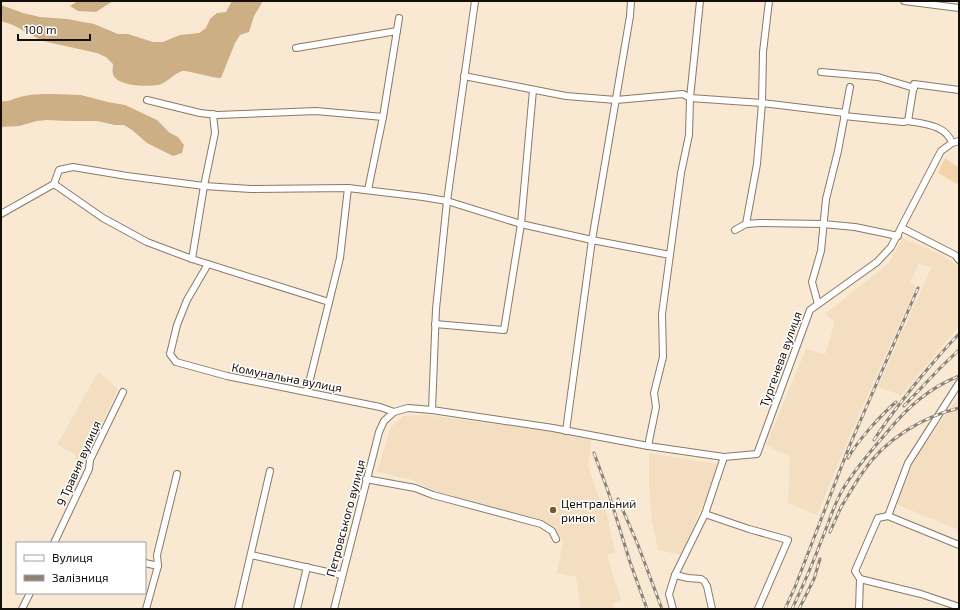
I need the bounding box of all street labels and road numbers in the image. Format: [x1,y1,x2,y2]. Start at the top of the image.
street label: Тургенева вулиця [756,309,805,409]
street label: Комунальна вулиця [230,359,343,396]
street label: 9 Травня вулиця [53,418,104,508]
street label: Петровського вулиця [323,458,368,578]

